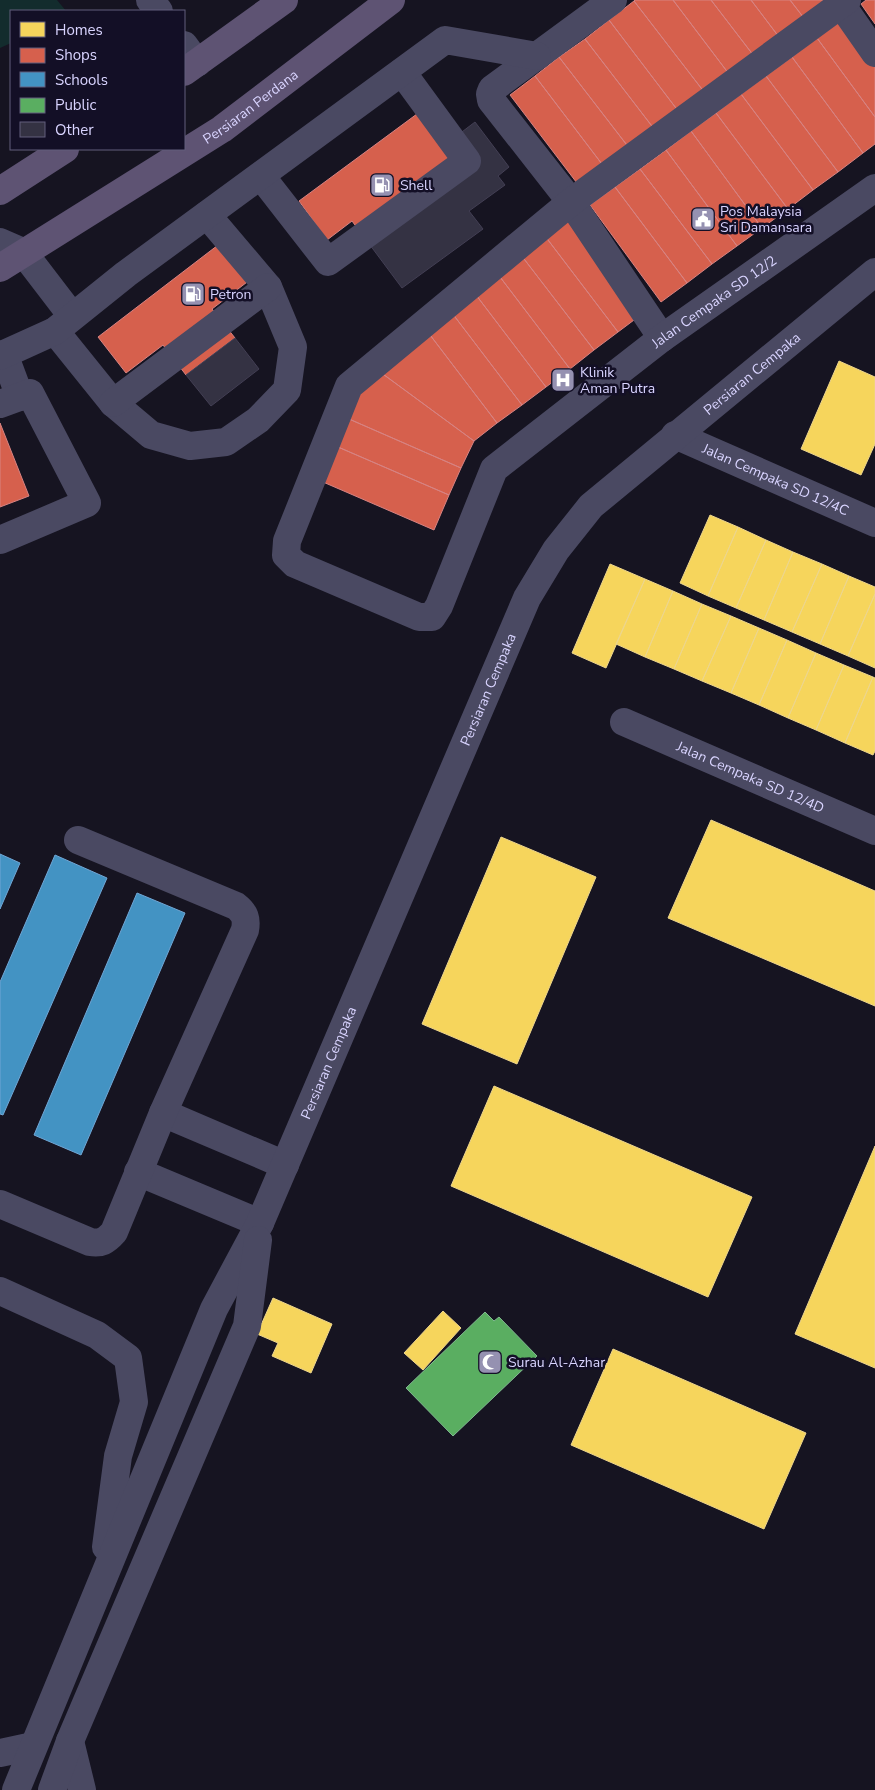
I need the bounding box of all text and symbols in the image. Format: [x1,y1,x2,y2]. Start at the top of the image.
legend [10,10,185,150]
text: Homes [55,20,103,40]
text: Shops [55,45,97,65]
street label: Persiaran Perdana [199,65,302,148]
text: Schools [55,70,108,90]
text: Public [55,95,96,115]
text: Other [55,120,94,140]
fuel station icon: Shell [369,172,395,198]
place label: Shell [400,176,433,195]
place label: Pos Malaysia Sri Damansara [720,202,812,237]
public building icon: Pos Malaysia Sri Damansara [690,206,716,232]
street label: Jalan Cempaka SD 12/2 [647,251,780,353]
fuel station icon: Petron [180,281,206,307]
place label: Petron [210,285,252,304]
street label: Persiaran Cempaka [699,328,804,419]
place label: Klinik Aman Putra [580,363,655,398]
hospital icon: Klinik Aman Putra [550,367,576,393]
street label: Jalan Cempaka SD 12/4C [698,438,852,520]
street label: Persiaran Cempaka [456,630,520,749]
street label: Jalan Cempaka SD 12/4D [673,736,827,817]
street label: Persiaran Cempaka [296,1003,361,1122]
mosque icon: Surau Al-Azhar [477,1349,503,1375]
place label: Surau Al-Azhar [508,1353,605,1372]

